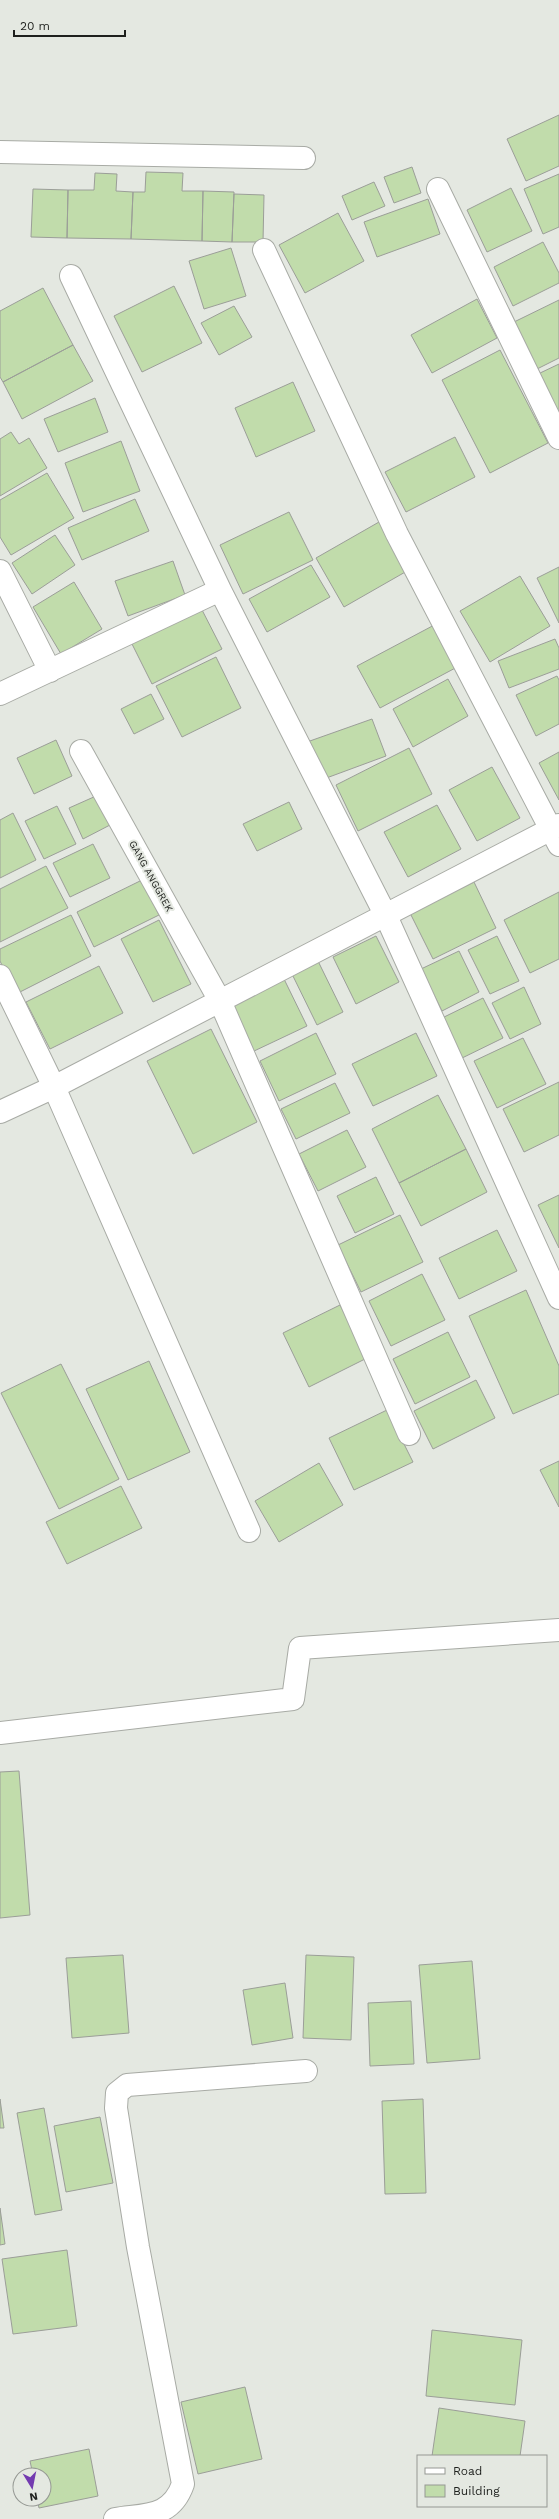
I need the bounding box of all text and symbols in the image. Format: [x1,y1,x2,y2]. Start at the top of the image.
scale bar [14,12,125,38]
text: 20 m [20,19,50,33]
street label: GANG ANGGREK [127,839,175,914]
legend [417,2455,547,2507]
text: Road [453,2464,482,2478]
north arrow [12,2467,52,2507]
text: Building [453,2484,500,2498]
text: N [29,2489,39,2503]

